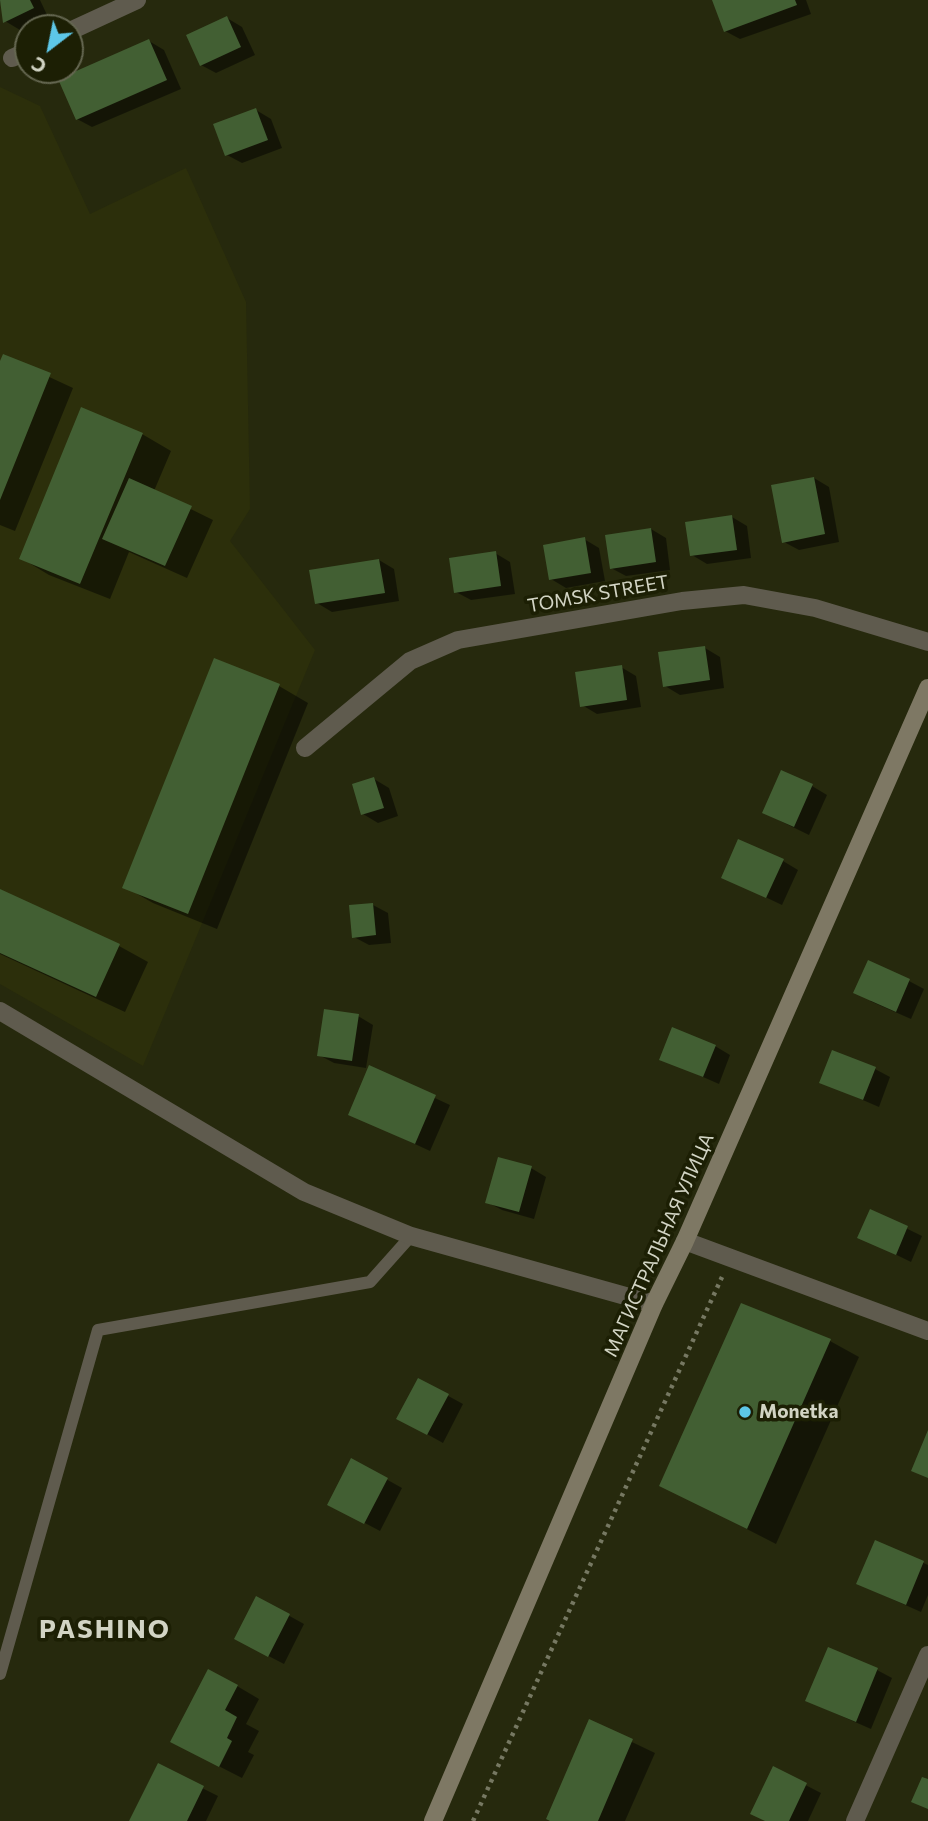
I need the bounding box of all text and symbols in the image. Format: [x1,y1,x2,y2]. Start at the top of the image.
north arrow [14,14,84,84]
text: С [27,52,50,79]
street label: TOMSK STREET [526,570,670,618]
street label: МАГИСТРАЛЬНАЯ УЛИЦА [599,1129,719,1361]
place label: Monetka [759,1401,838,1423]
marker: Monetka [737,1404,753,1420]
district label: PASHINO [40,1613,170,1645]

